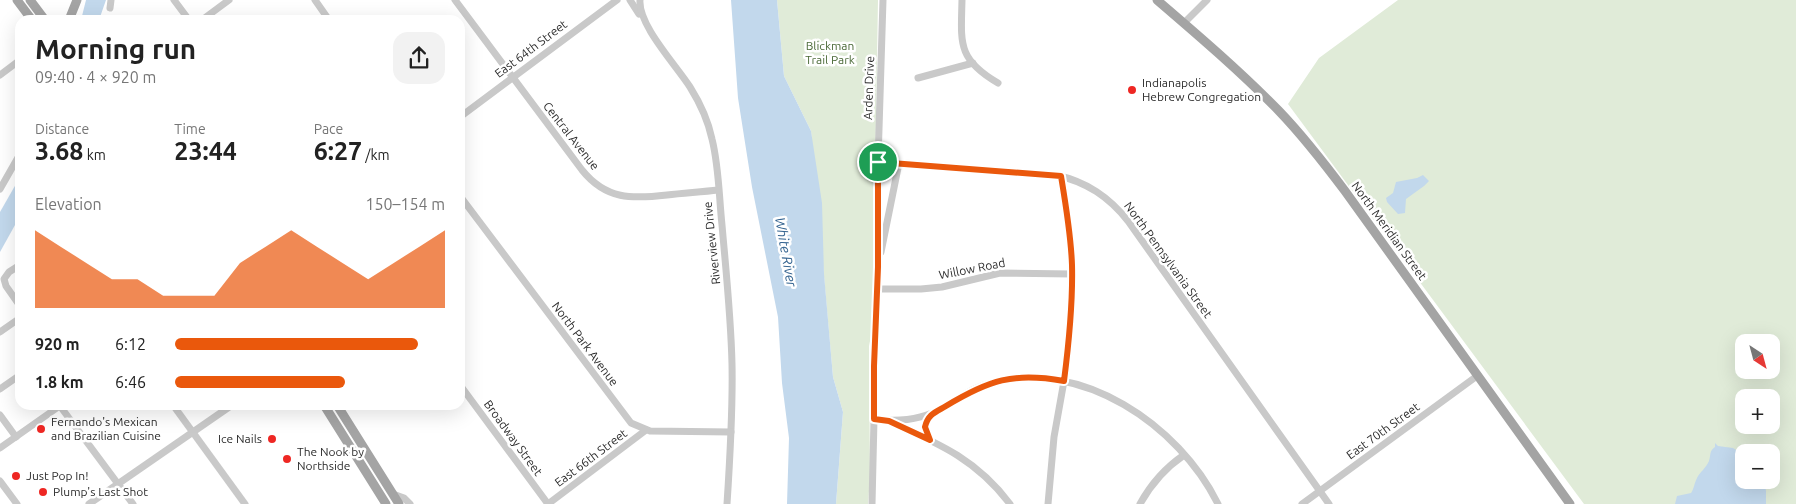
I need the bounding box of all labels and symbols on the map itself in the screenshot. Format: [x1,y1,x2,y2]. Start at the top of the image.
street label: East 64th Street [492,17,570,80]
park label: Blickman Trail Park [805,39,855,66]
street label: Arden Drive [861,56,876,120]
place label: Indianapolis Hebrew Congregation [1142,76,1261,103]
marker: Indianapolis Hebrew Congregation [1126,84,1138,96]
street label: Central Avenue [541,99,602,172]
pin [857,141,899,183]
street label: North Meridian Street [1349,179,1430,283]
street label: North Pennsylvania Street [1122,199,1215,320]
street label: Riverview Drive [701,201,722,285]
water label: White River [772,216,800,289]
street label: Willow Road [938,256,1006,281]
street label: North Park Avenue [550,299,621,388]
north arrow [1735,334,1780,379]
street label: Broadway Street [482,398,545,478]
street label: East 70th Street [1344,400,1422,461]
place label: Fernando's Mexican and Brazilian Cuisine [51,415,161,442]
marker: Fernando's Mexican and Brazilian Cuisine [35,423,47,435]
street label: East 66th Street [552,426,630,489]
place label: Ice Nails [218,432,262,445]
marker: Ice Nails [266,433,278,445]
place label: The Nook by Northside [297,445,364,472]
marker: The Nook by Northside [281,453,293,465]
place label: Just Pop In! [26,469,89,482]
marker: Just Pop In! [10,470,22,482]
place label: Plump's Last Shot [53,485,148,498]
marker: Plump's Last Shot [37,486,49,498]

